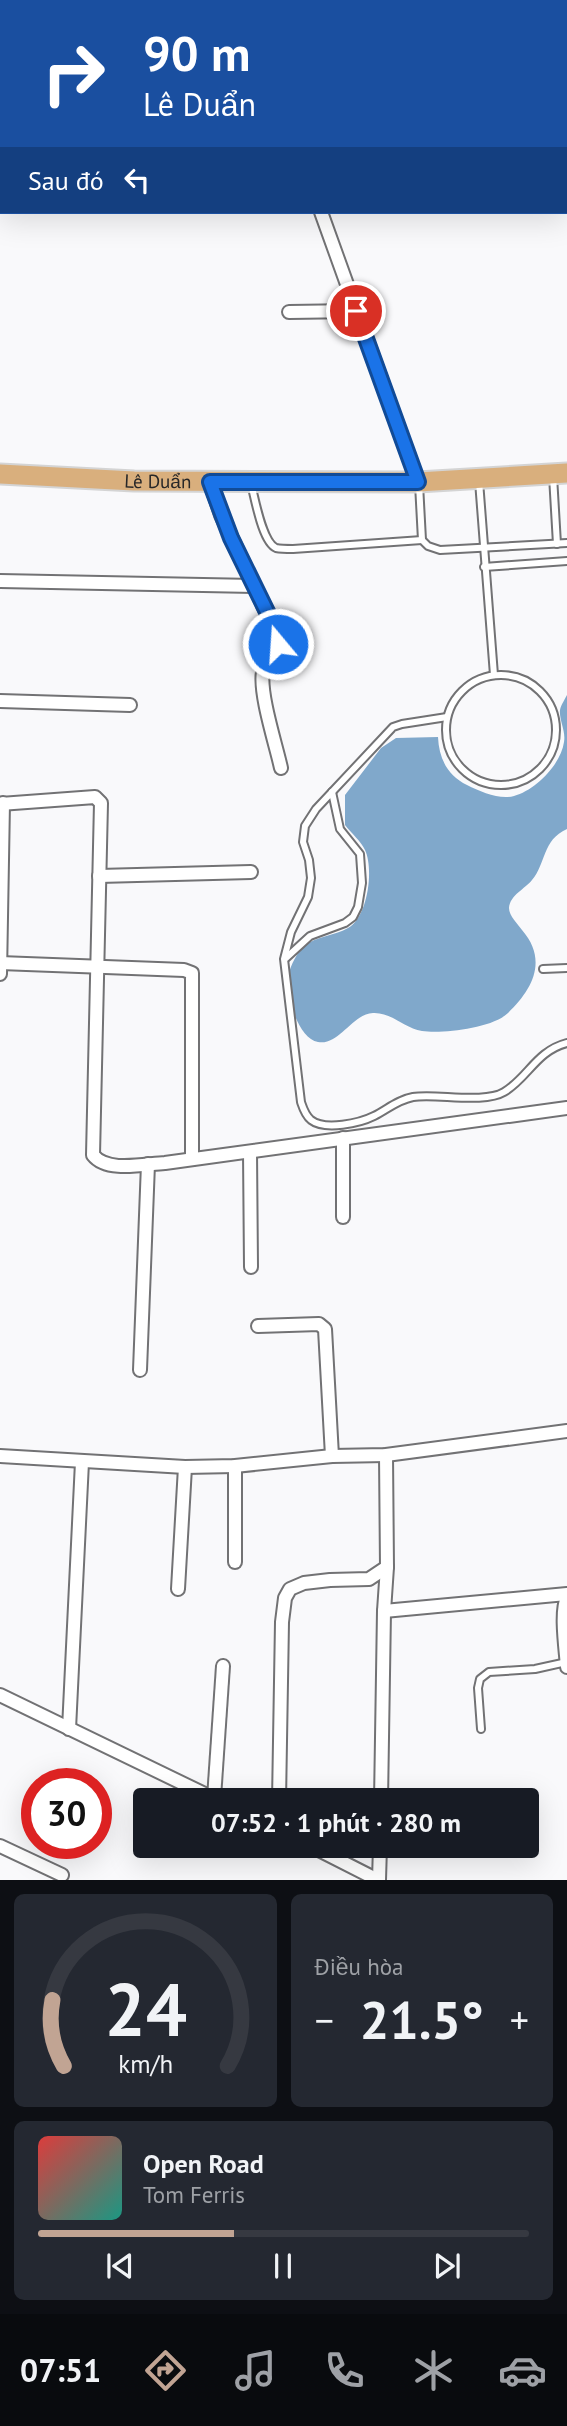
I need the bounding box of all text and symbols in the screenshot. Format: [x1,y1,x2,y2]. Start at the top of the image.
text: 90 m [143,21,250,85]
icon: right [28,28,119,119]
text: Lê Duẩn [143,83,256,125]
icon: left [118,161,156,199]
text: Sau đó [28,164,104,197]
pin [326,281,386,341]
icon: arrive [337,292,375,330]
street label: Lê Duẩn [124,469,191,493]
position arrow [241,607,315,681]
speed limit sign: 30 [21,1768,112,1859]
text: 07:52 · 1 phút · 280 m [211,1806,461,1839]
text: Điều hòa [315,1952,403,1981]
text: 24 [104,1963,187,2057]
text: 21.5° [360,1986,484,2053]
text: − [315,1995,334,2044]
text: + [510,1995,529,2044]
text: km/h [118,2048,173,2080]
text: Open Road [143,2147,264,2180]
text: Tom Ferris [143,2180,245,2209]
icon: previous [101,2247,139,2285]
icon: pause [264,2247,302,2285]
icon: next [428,2247,466,2285]
icon: directions [141,2346,190,2395]
icon: music [231,2346,280,2395]
icon: phone [320,2346,369,2395]
icon: climate [409,2346,458,2395]
icon: car [498,2346,547,2395]
text: 07:51 [20,2349,101,2391]

